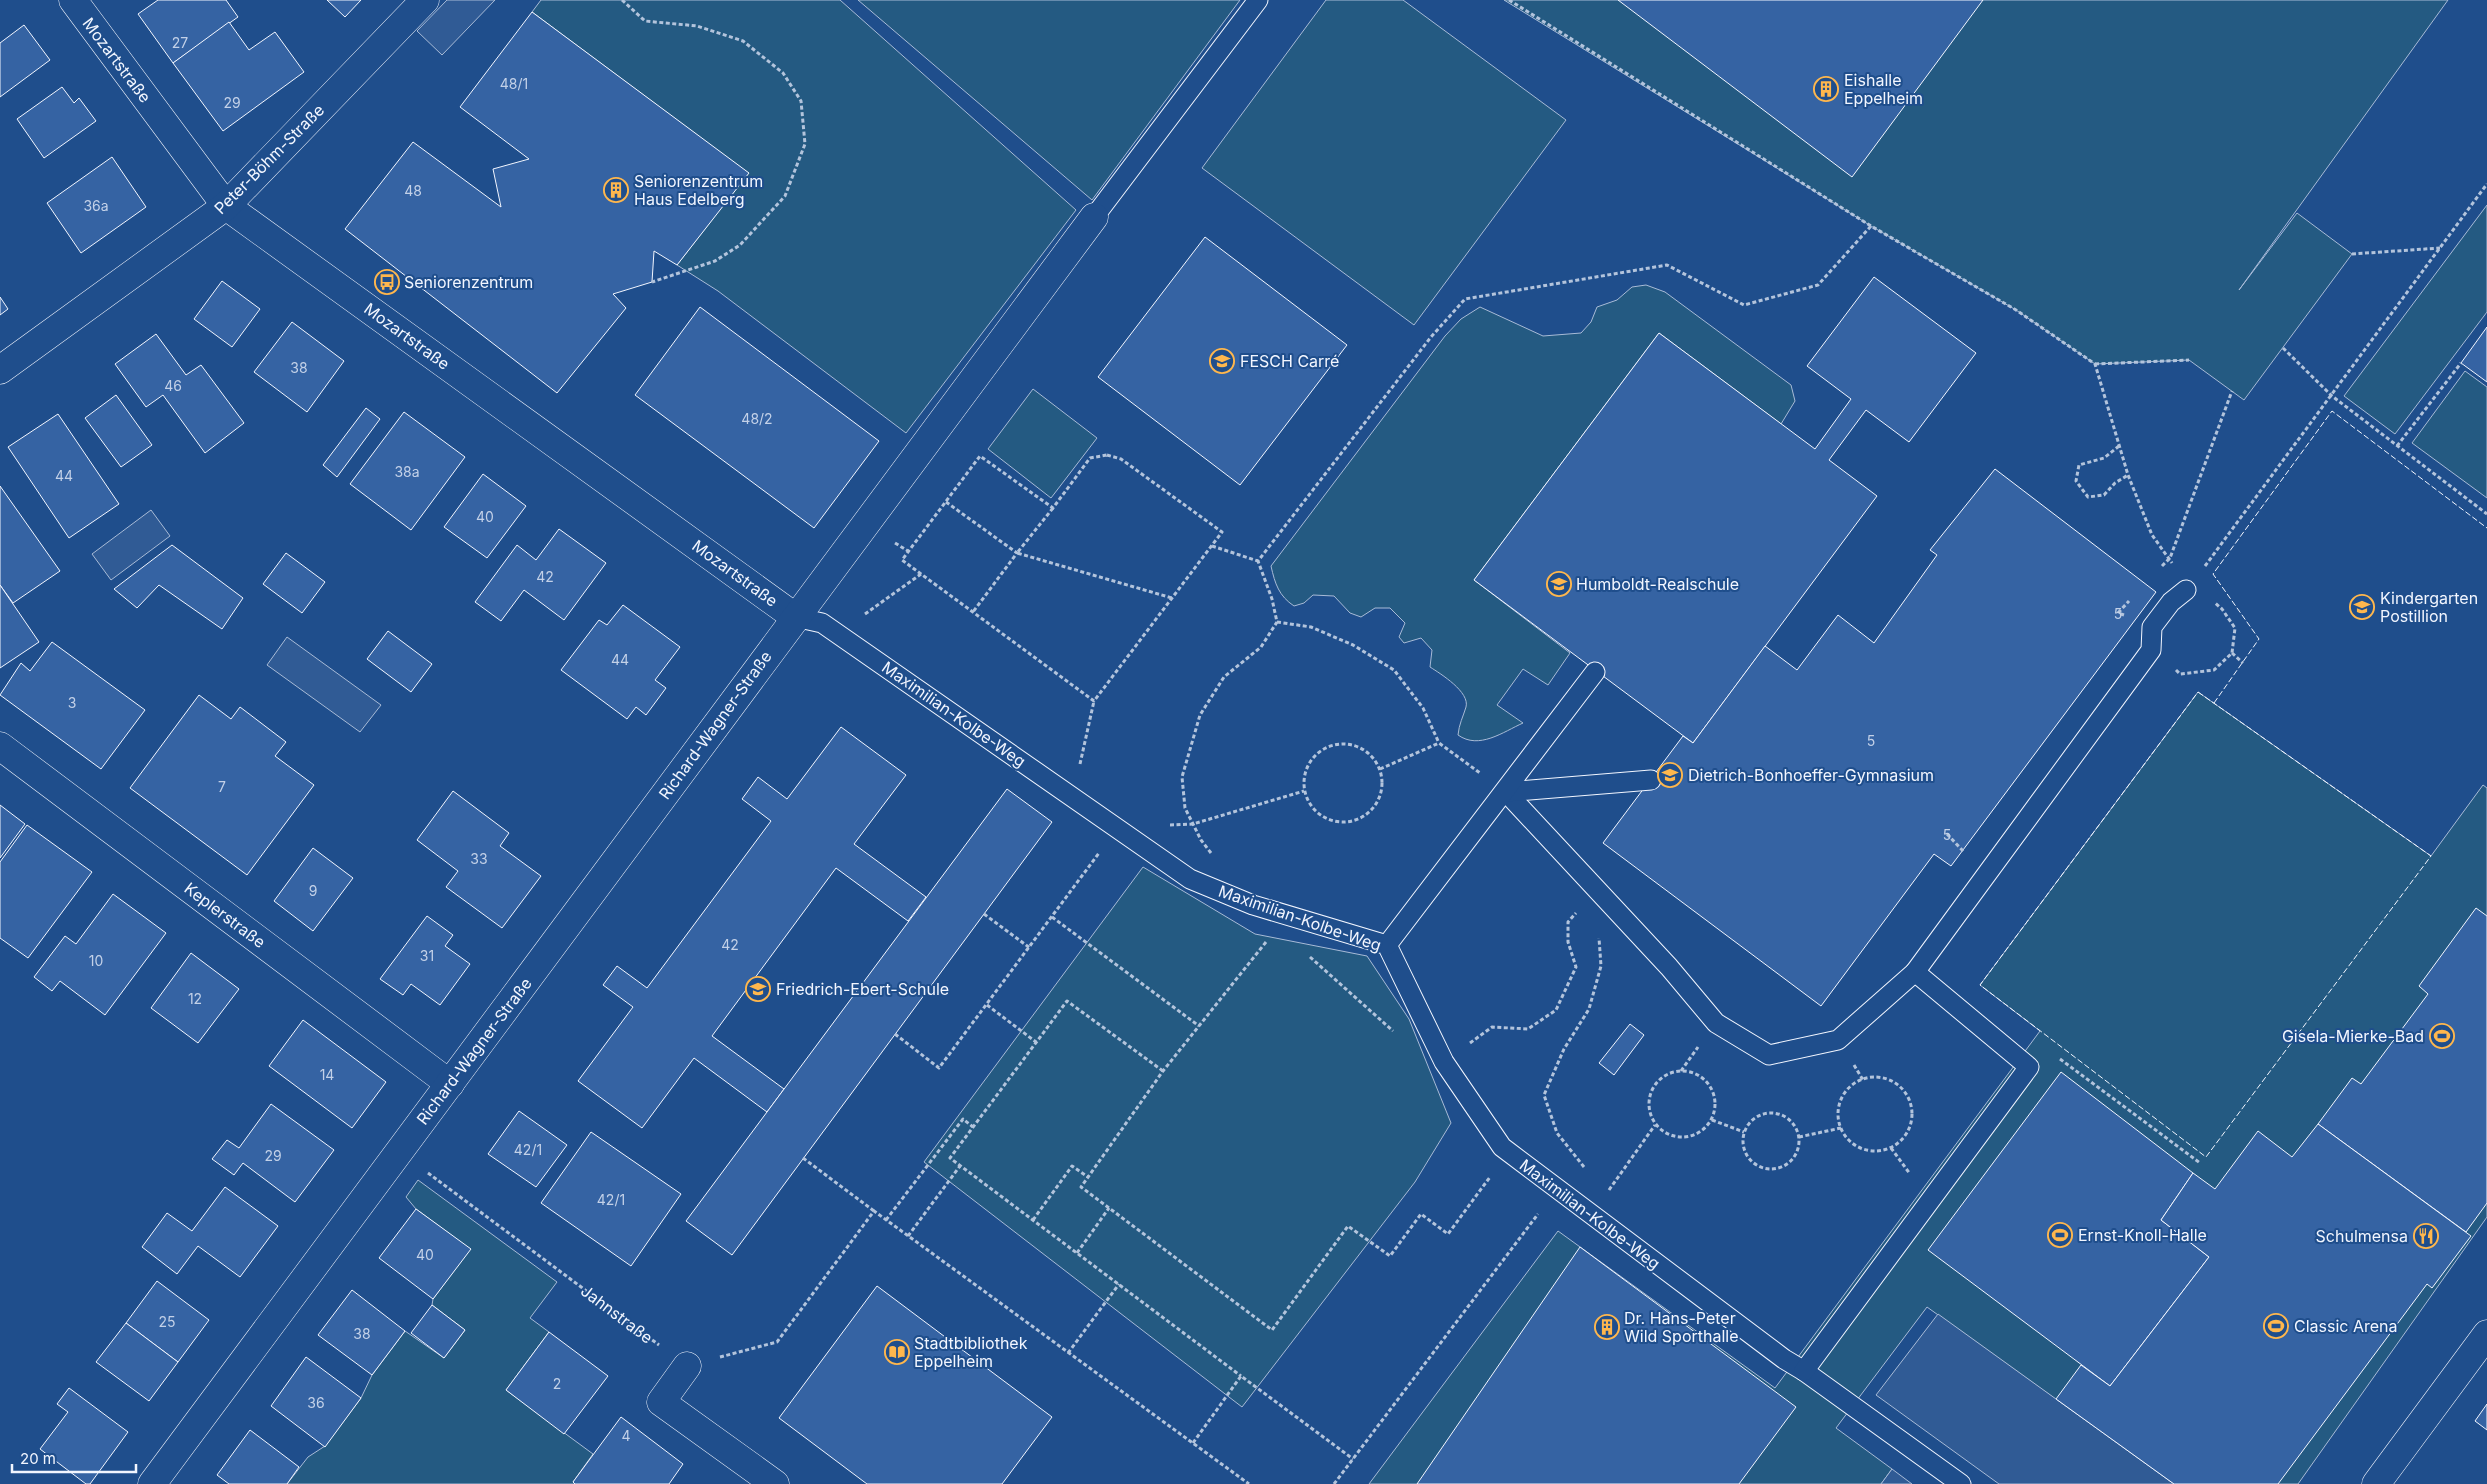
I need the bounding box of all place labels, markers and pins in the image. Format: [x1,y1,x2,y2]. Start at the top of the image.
place label: Eishalle Eppelheim [1844,70,1923,108]
building icon: Eishalle Eppelheim [1813,76,1839,102]
place label: Seniorenzentrum Haus Edelberg [634,171,763,209]
building icon: Seniorenzentrum Haus Edelberg [603,177,629,203]
bus stop icon: Seniorenzentrum [374,269,400,295]
place label: Seniorenzentrum [404,272,533,292]
school or university icon: FESCH Carré [1209,348,1235,374]
place label: FESCH Carré [1240,351,1339,371]
school or university icon: Humboldt-Realschule [1546,571,1572,597]
place label: Humboldt-Realschule [1576,574,1739,594]
place label: Kindergarten Postillion [2380,588,2478,626]
school or university icon: Kindergarten Postillion [2349,594,2375,620]
school or university icon: Dietrich-Bonhoeffer-Gymnasium [1657,762,1683,788]
place label: Dietrich-Bonhoeffer-Gymnasium [1688,765,1934,785]
school or university icon: Friedrich-Ebert-Schule [745,976,771,1002]
place label: Friedrich-Ebert-Schule [776,979,949,999]
sports icon: Gisela-Mierke-Bad [2429,1023,2455,1049]
place label: Gisela-Mierke-Bad [2282,1026,2424,1046]
sports icon: Ernst-Knoll-Halle [2047,1222,2073,1248]
restaurant icon: Schulmensa [2413,1223,2439,1249]
place label: Ernst-Knoll-Halle [2078,1225,2207,1245]
place label: Schulmensa [2316,1226,2408,1246]
place label: Dr. Hans-Peter Wild Sporthalle [1624,1308,1739,1346]
sports icon: Classic Arena [2263,1313,2289,1339]
building icon: Dr. Hans-Peter Wild Sporthalle [1594,1314,1620,1340]
place label: Classic Arena [2294,1316,2398,1336]
place label: Stadtbibliothek Eppelheim [914,1333,1028,1371]
library icon: Stadtbibliothek Eppelheim [884,1339,910,1365]

